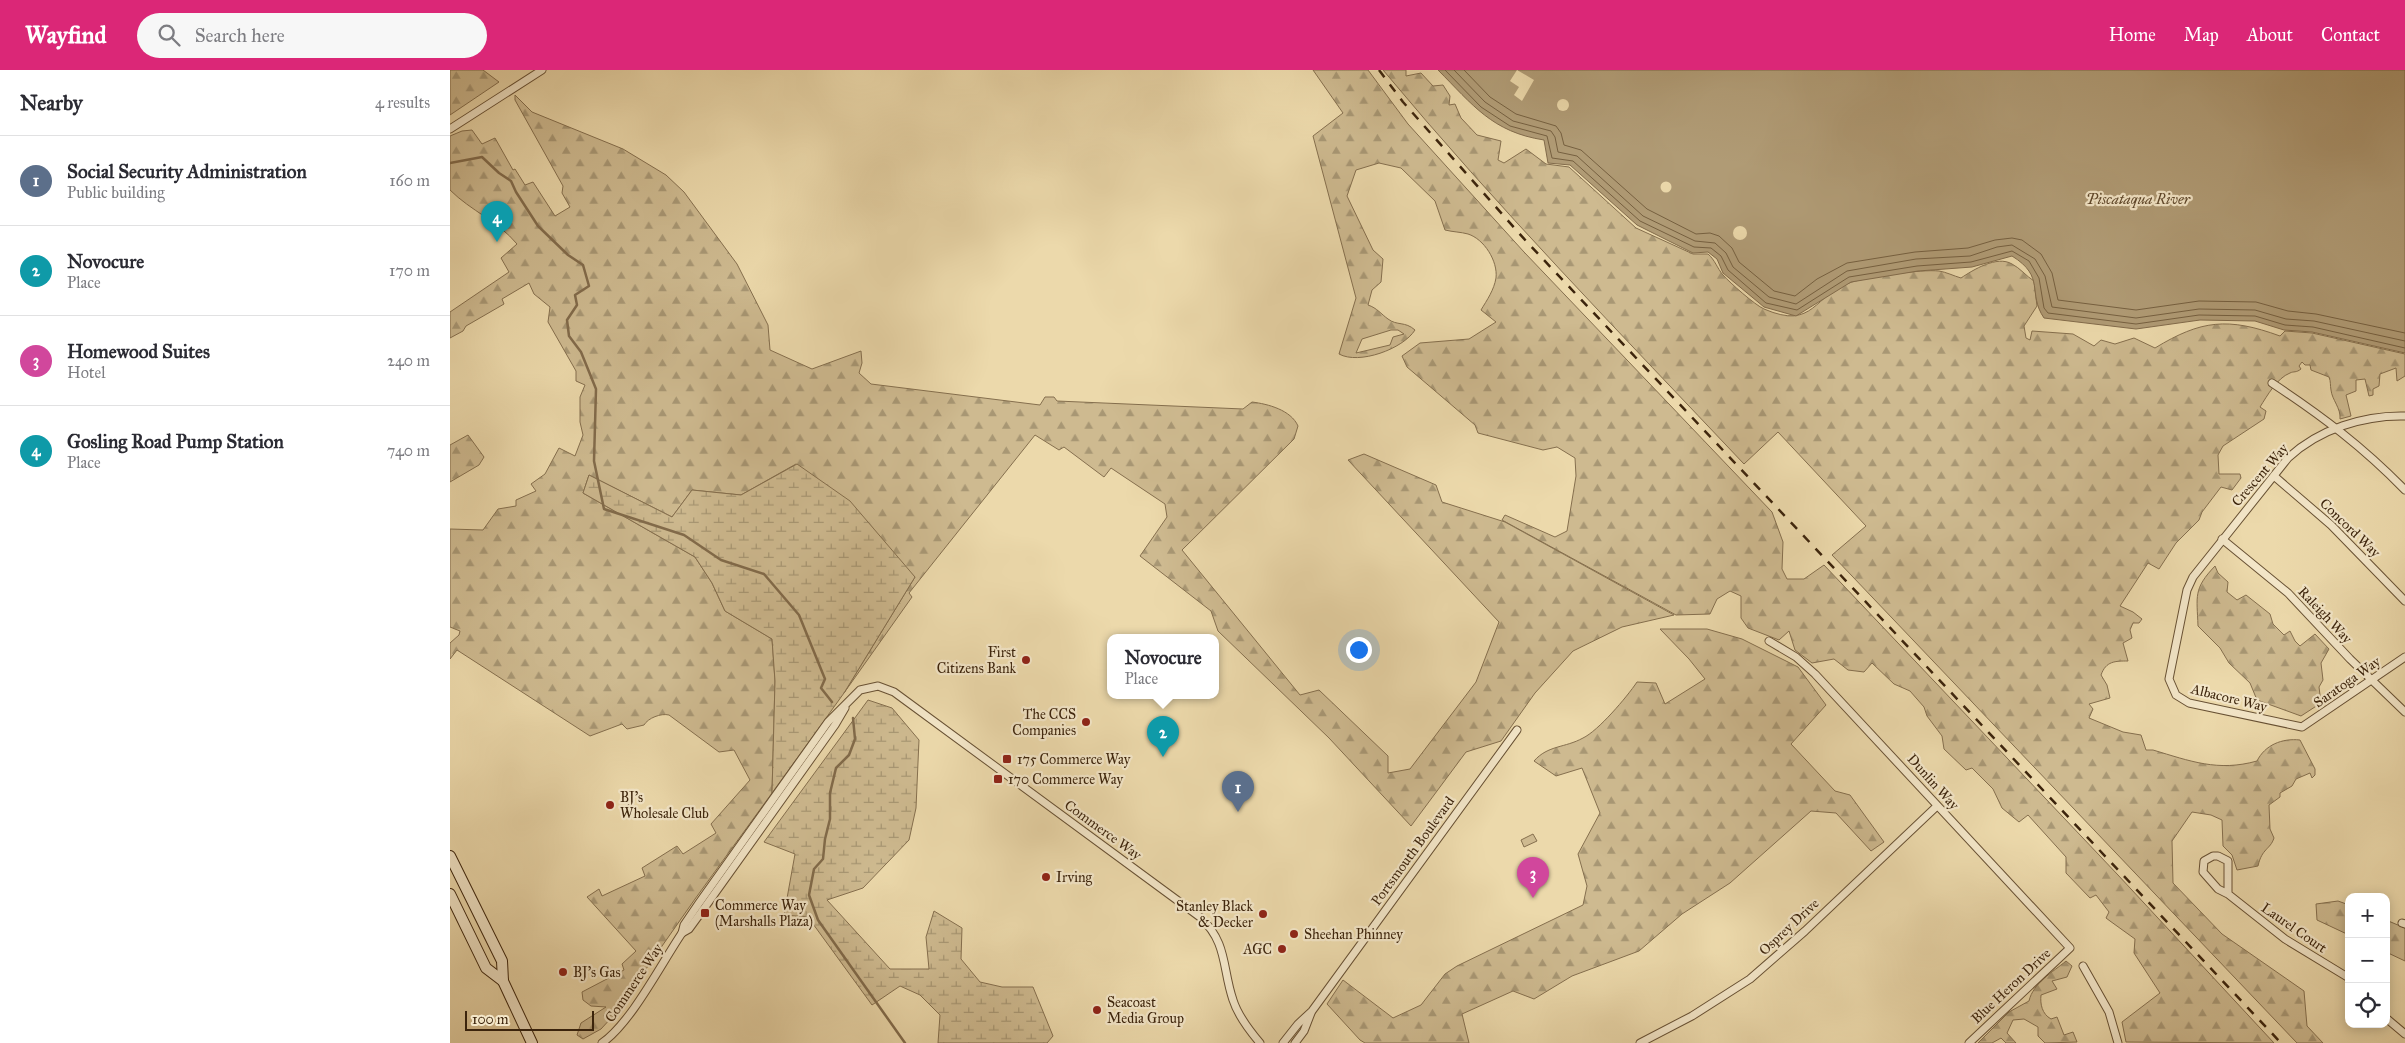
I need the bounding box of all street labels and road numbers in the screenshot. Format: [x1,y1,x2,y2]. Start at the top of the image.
street label: Crescent Way [2228,440,2292,510]
street label: Concord Way [2316,495,2384,561]
street label: Raleigh Way [2294,583,2356,647]
street label: Saratoga Way [2310,653,2384,711]
street label: Albacore Way [2188,680,2269,716]
street label: Dunlin Way [1904,751,1963,814]
street label: Portsmouth Boulevard [1368,793,1458,909]
street label: Commerce Way [1061,796,1145,864]
street label: Osprey Drive [1756,895,1823,959]
street label: Laurel Court [2258,899,2330,957]
street label: Commerce Way [602,940,667,1025]
street label: Blue Heron Drive [1968,945,2054,1027]

